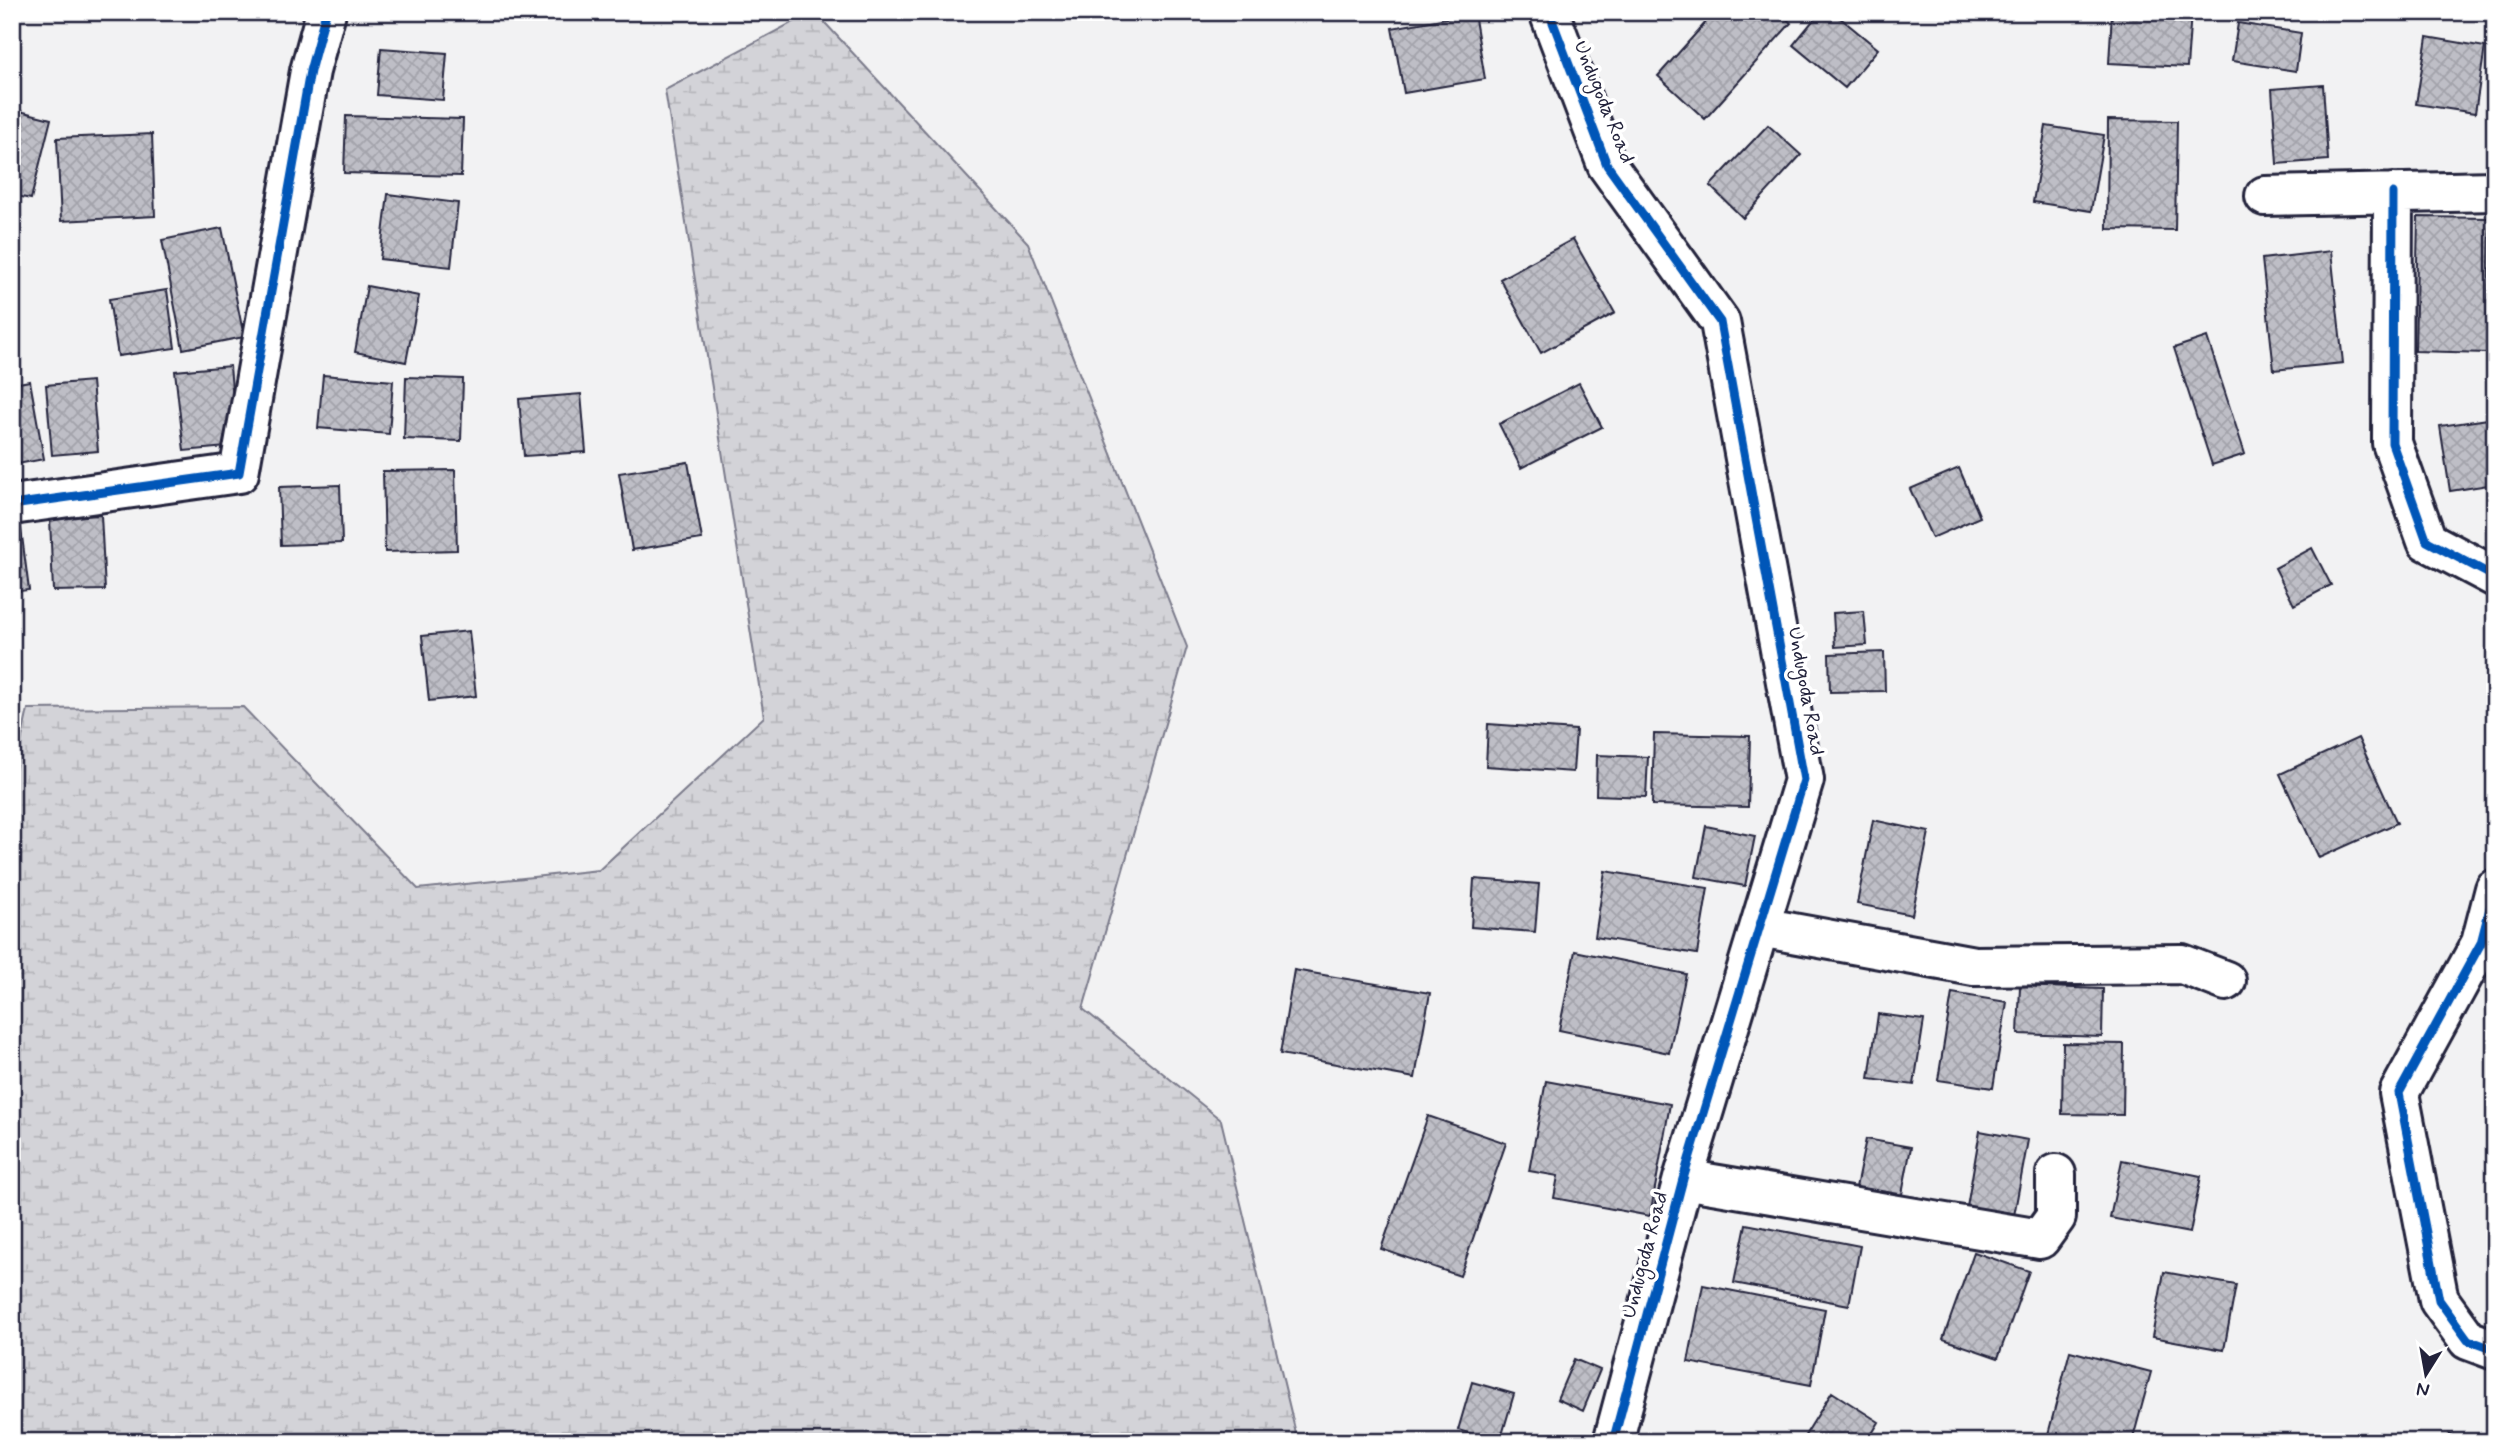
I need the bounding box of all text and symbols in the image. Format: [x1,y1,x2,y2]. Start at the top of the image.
street label: Undugoda Road [1566,36,1641,168]
street label: Undugoda Road [1780,624,1831,758]
street label: Undugoda Road [1615,1188,1676,1322]
north arrow [2392,1338,2462,1408]
text: N [2414,1376,2432,1403]

